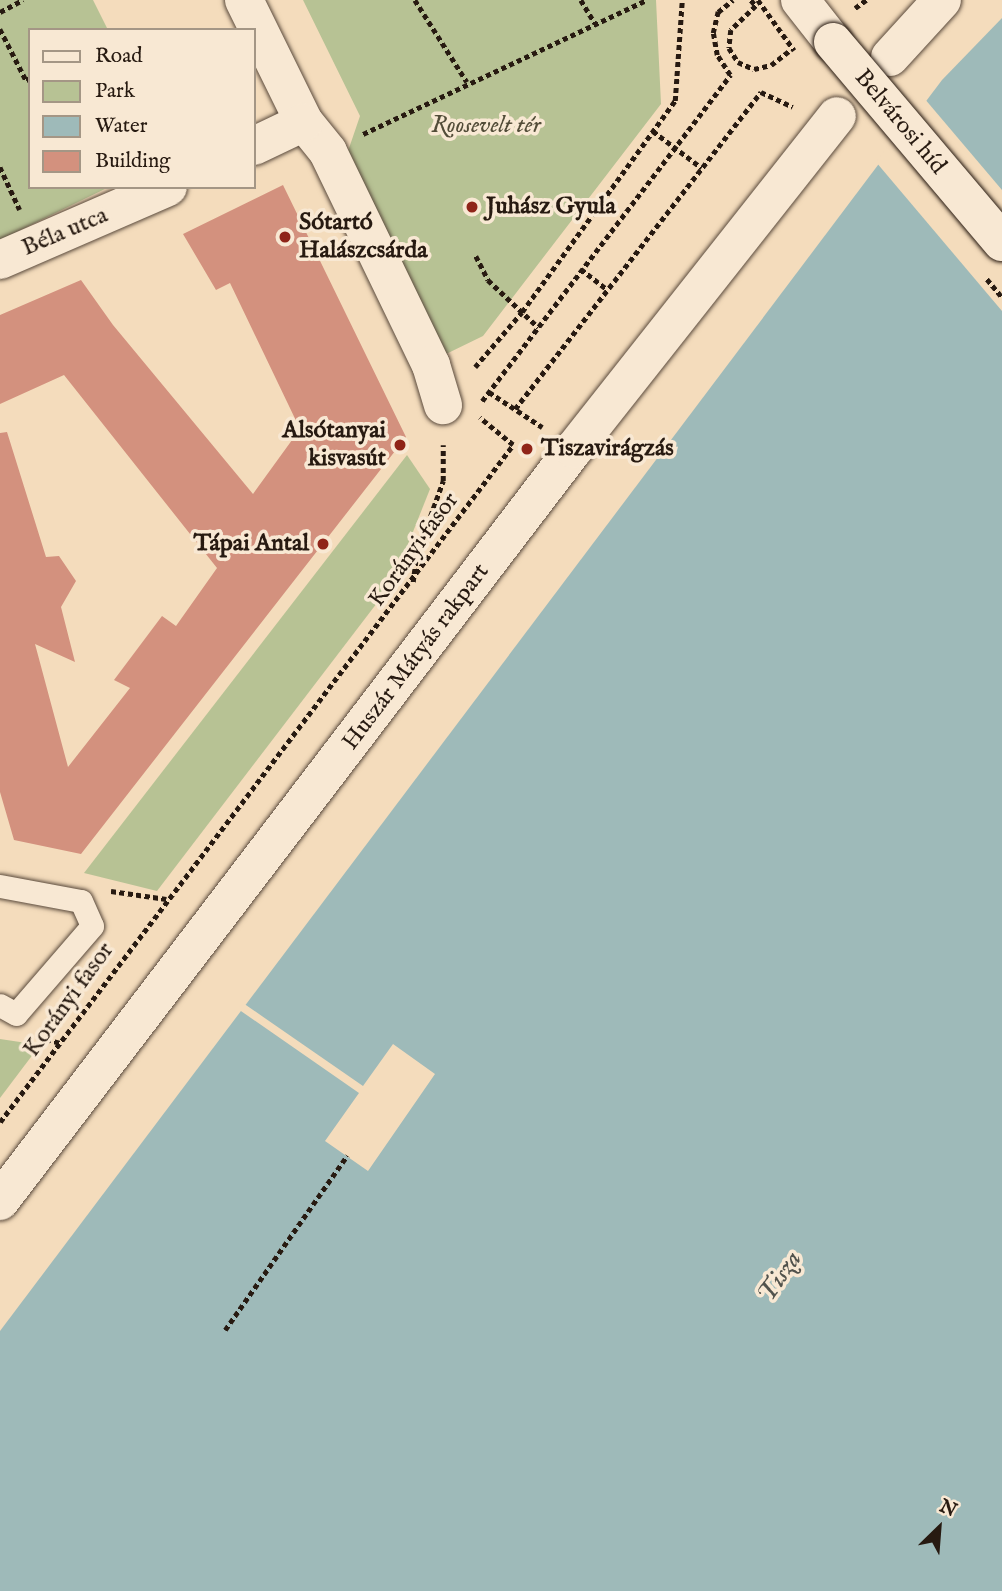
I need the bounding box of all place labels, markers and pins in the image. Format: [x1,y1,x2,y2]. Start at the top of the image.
place label: Juhász Gyula [486,193,616,221]
marker: Juhász Gyula [464,199,480,215]
place label: Sótartó Halászcsárda [299,209,428,265]
marker: Sótartó Halászcsárda [277,229,293,245]
place label: Alsótanyai kisvasút [282,417,386,473]
place label: Tiszavirágzás [541,435,674,463]
marker: Alsótanyai kisvasút [392,437,408,453]
marker: Tiszavirágzás [519,441,535,457]
place label: Tápai Antal [193,530,309,558]
marker: Tápai Antal [315,536,331,552]

